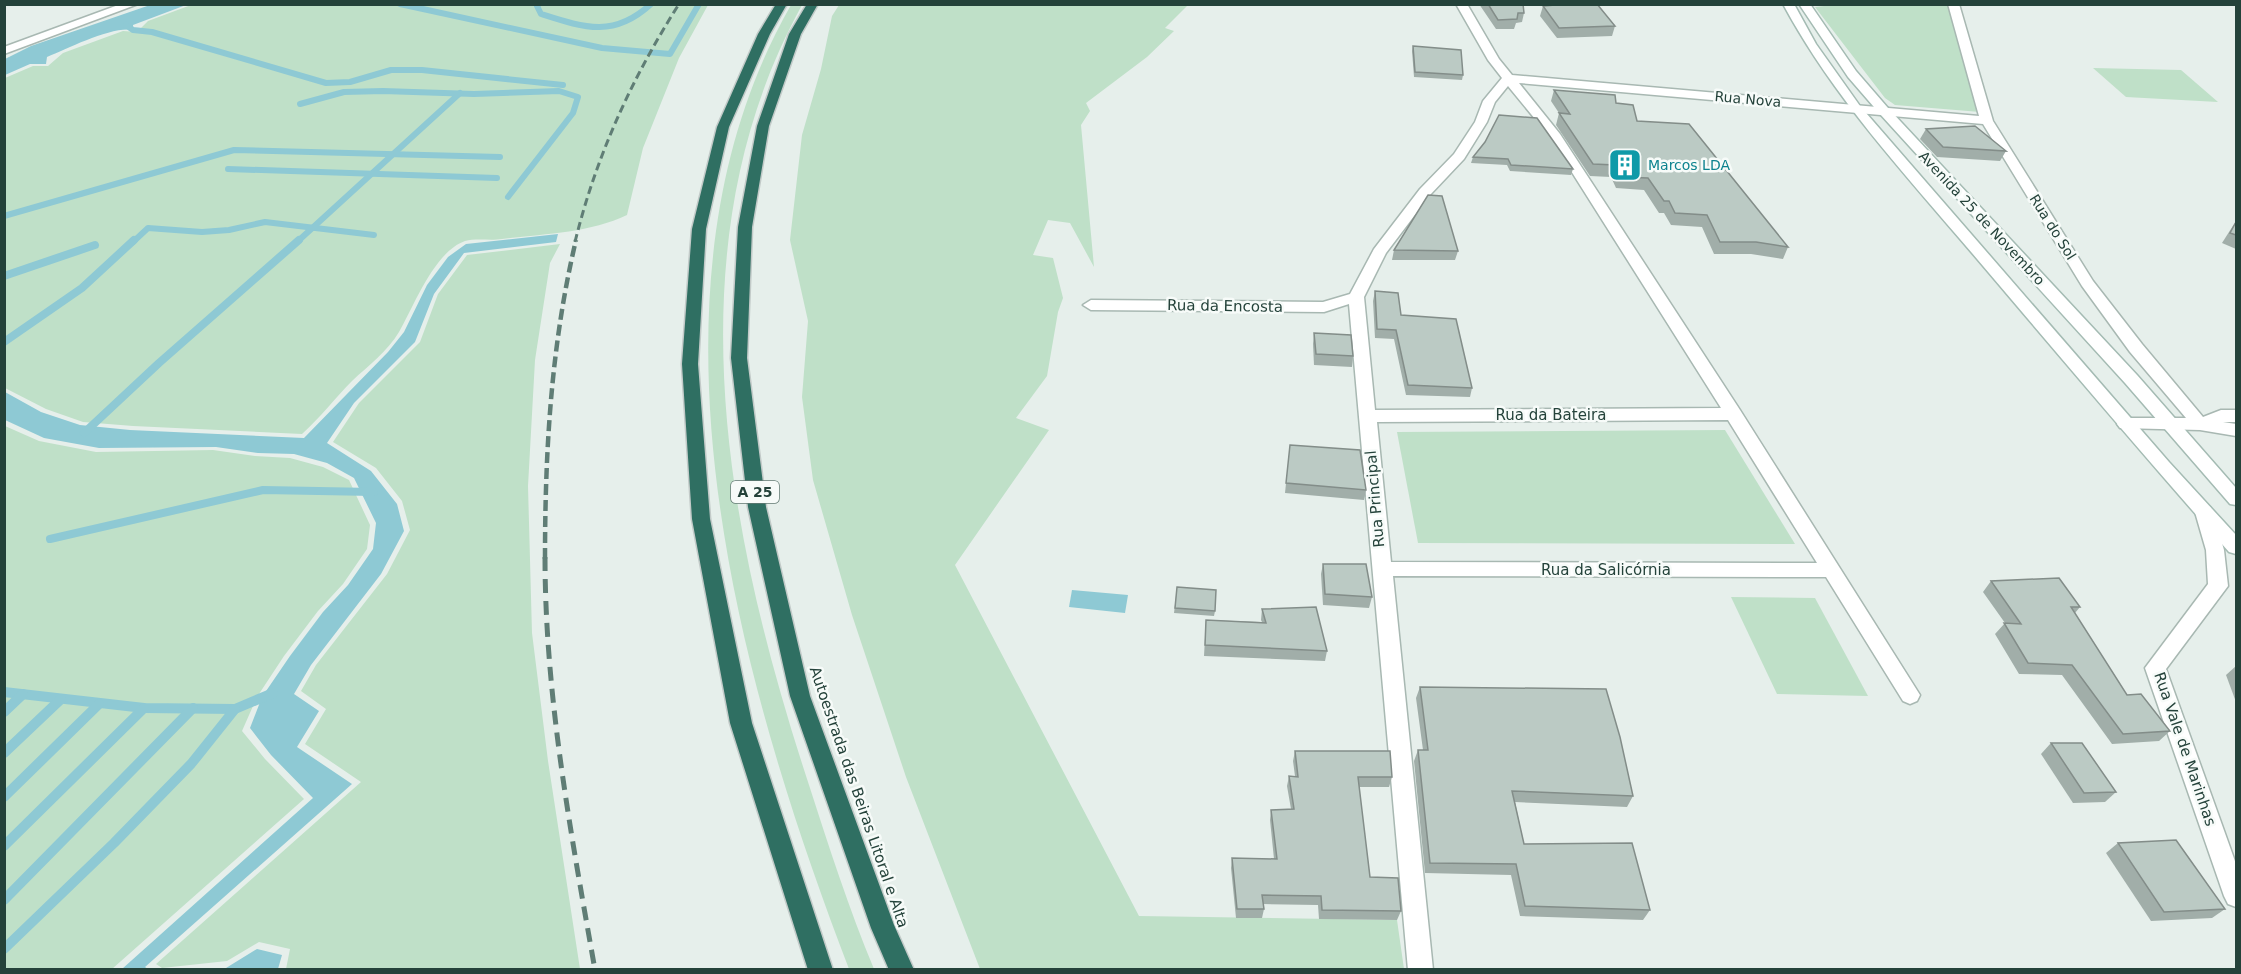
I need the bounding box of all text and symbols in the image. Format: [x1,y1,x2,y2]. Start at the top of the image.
street label: Rua Nova [1714,88,1782,110]
building icon: Marcos LDA [1607,147,1643,183]
street label: Avenida 25 de Novembro [1916,148,2048,288]
place label: Marcos LDA [1648,157,1730,173]
street label: Rua do Sol [2027,191,2079,263]
street label: Rua da Encosta [1167,296,1283,316]
street label: Rua da Bateira [1496,406,1606,424]
street label: Rua Principal [1362,450,1388,548]
road number: A 25 [731,481,779,503]
street label: Rua da Salicórnia [1541,561,1671,579]
street label: Autoestrada das Beiras Litoral e Alta [806,664,912,930]
street label: Rua Vale de Marinhas [2150,670,2220,829]

